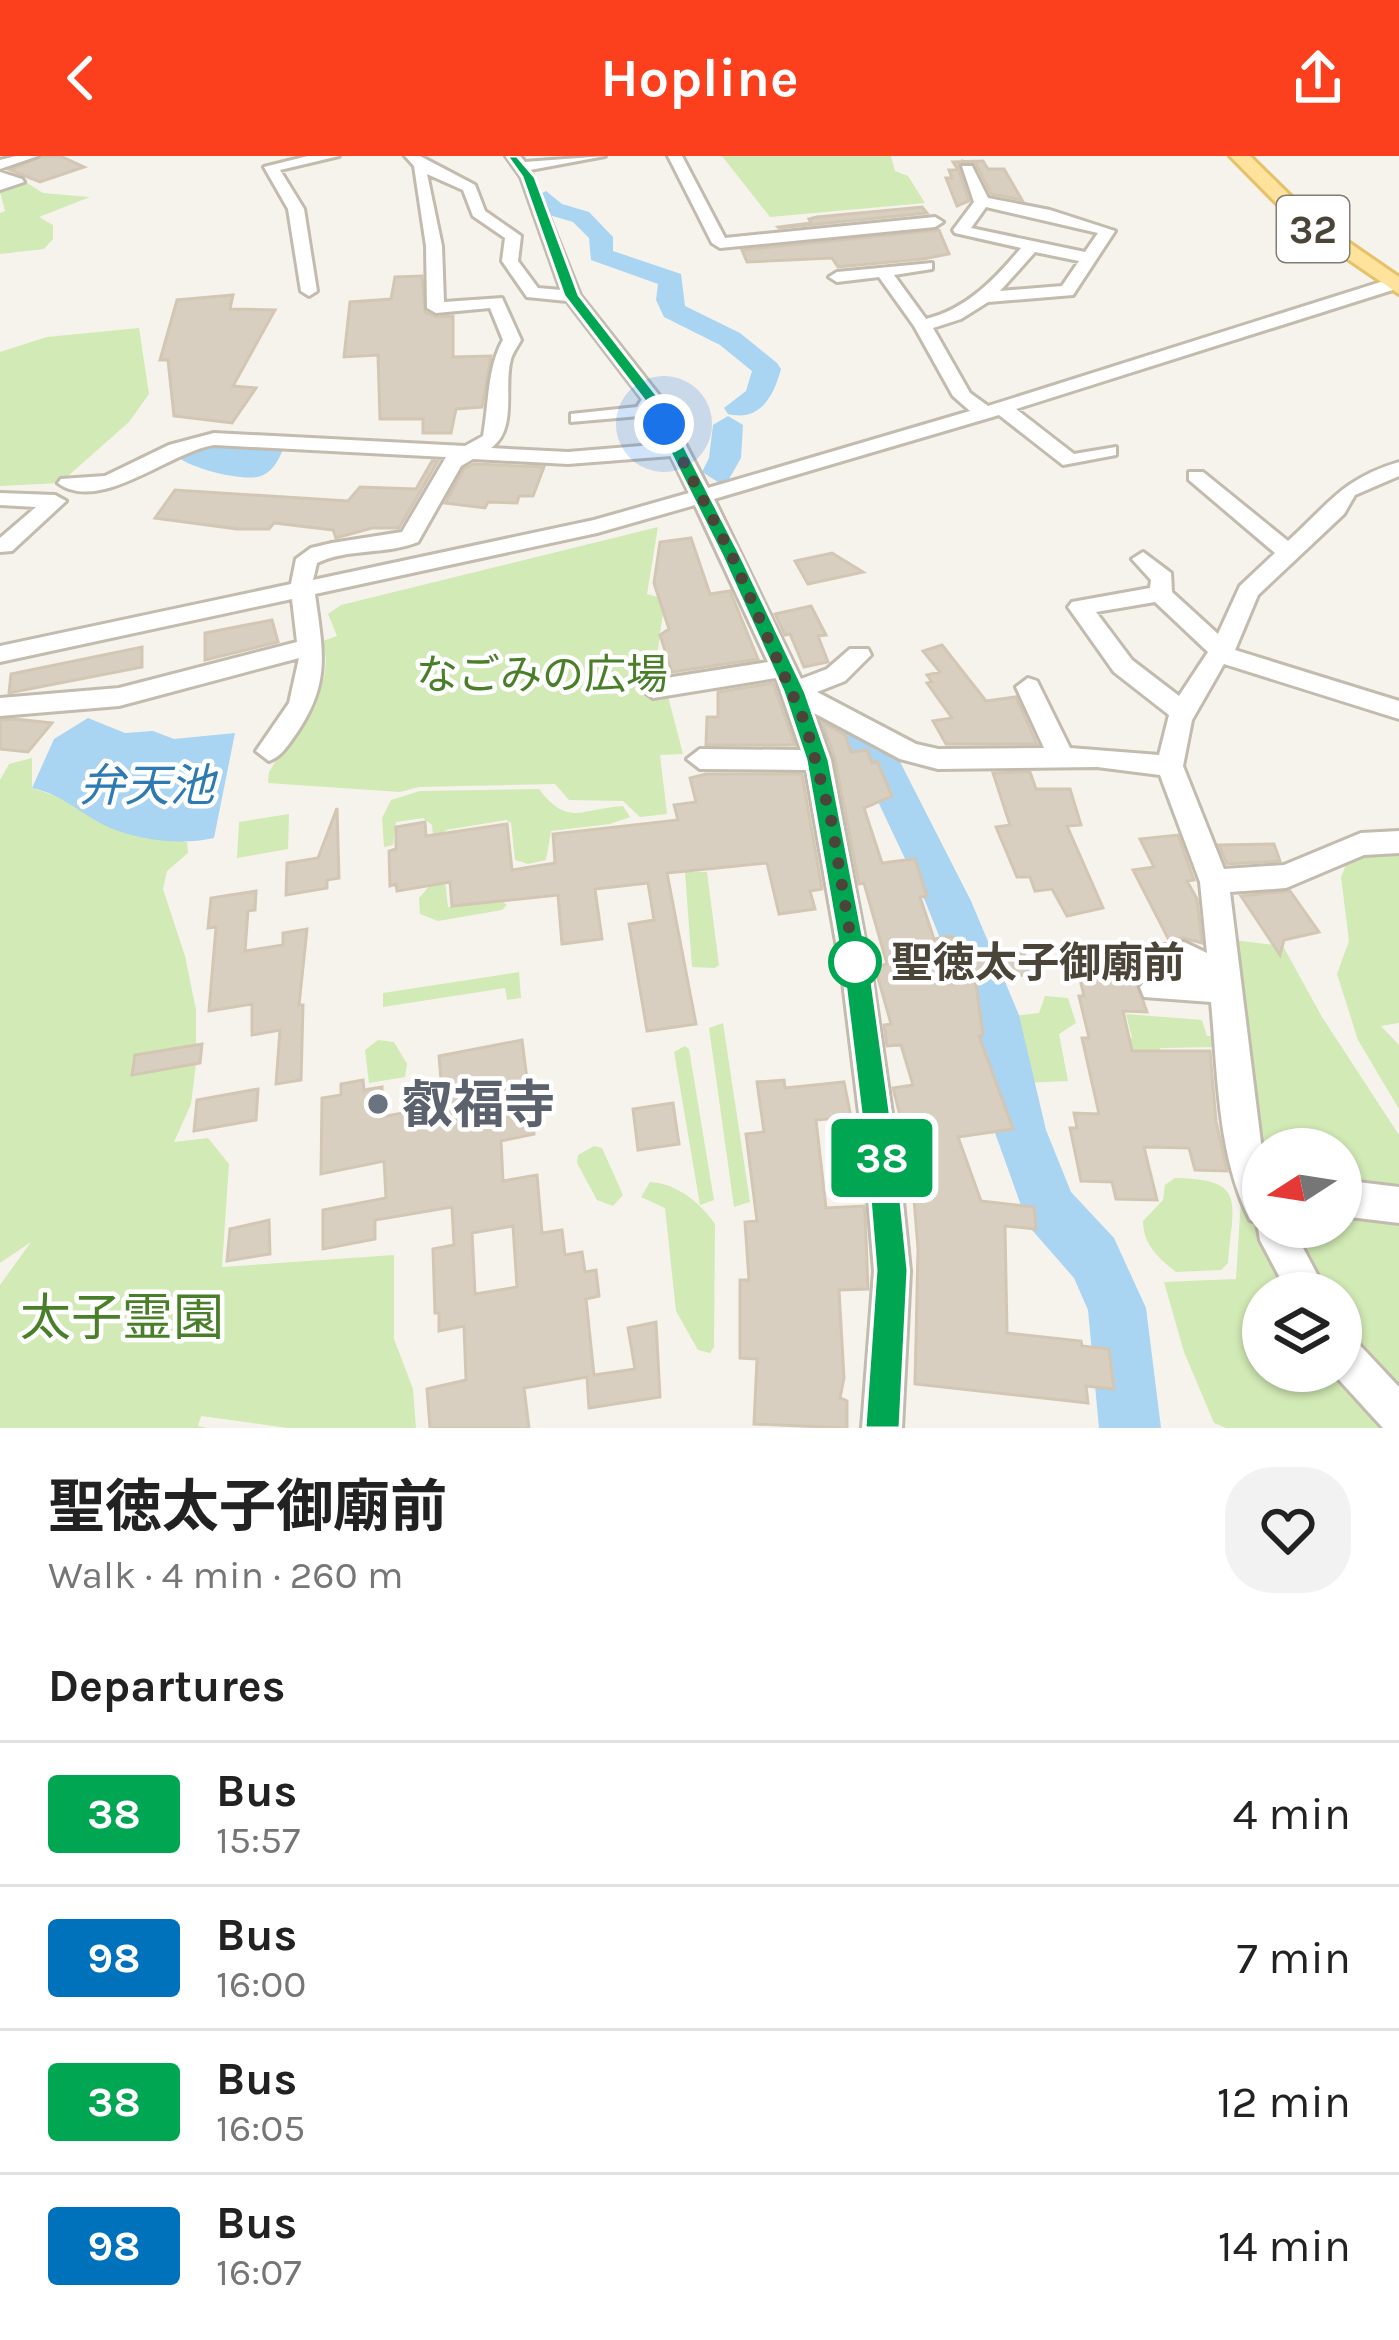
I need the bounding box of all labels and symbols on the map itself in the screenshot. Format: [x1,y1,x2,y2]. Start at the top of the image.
road number: 32 [1277,196,1349,262]
your location [634,394,694,454]
park label: なごみの広場 [416,650,668,700]
water label: 弁天池 [79,760,218,812]
marker: 聖徳太子御廟前 [830,937,880,987]
place label: 聖徳太子御廟前 [891,938,1185,988]
place label: 叡福寺 [402,1075,555,1135]
marker: 叡福寺 [365,1091,391,1117]
line badge: 38 [828,1119,936,1197]
north arrow [1242,1128,1362,1248]
park label: 太子霊園 [20,1288,224,1348]

